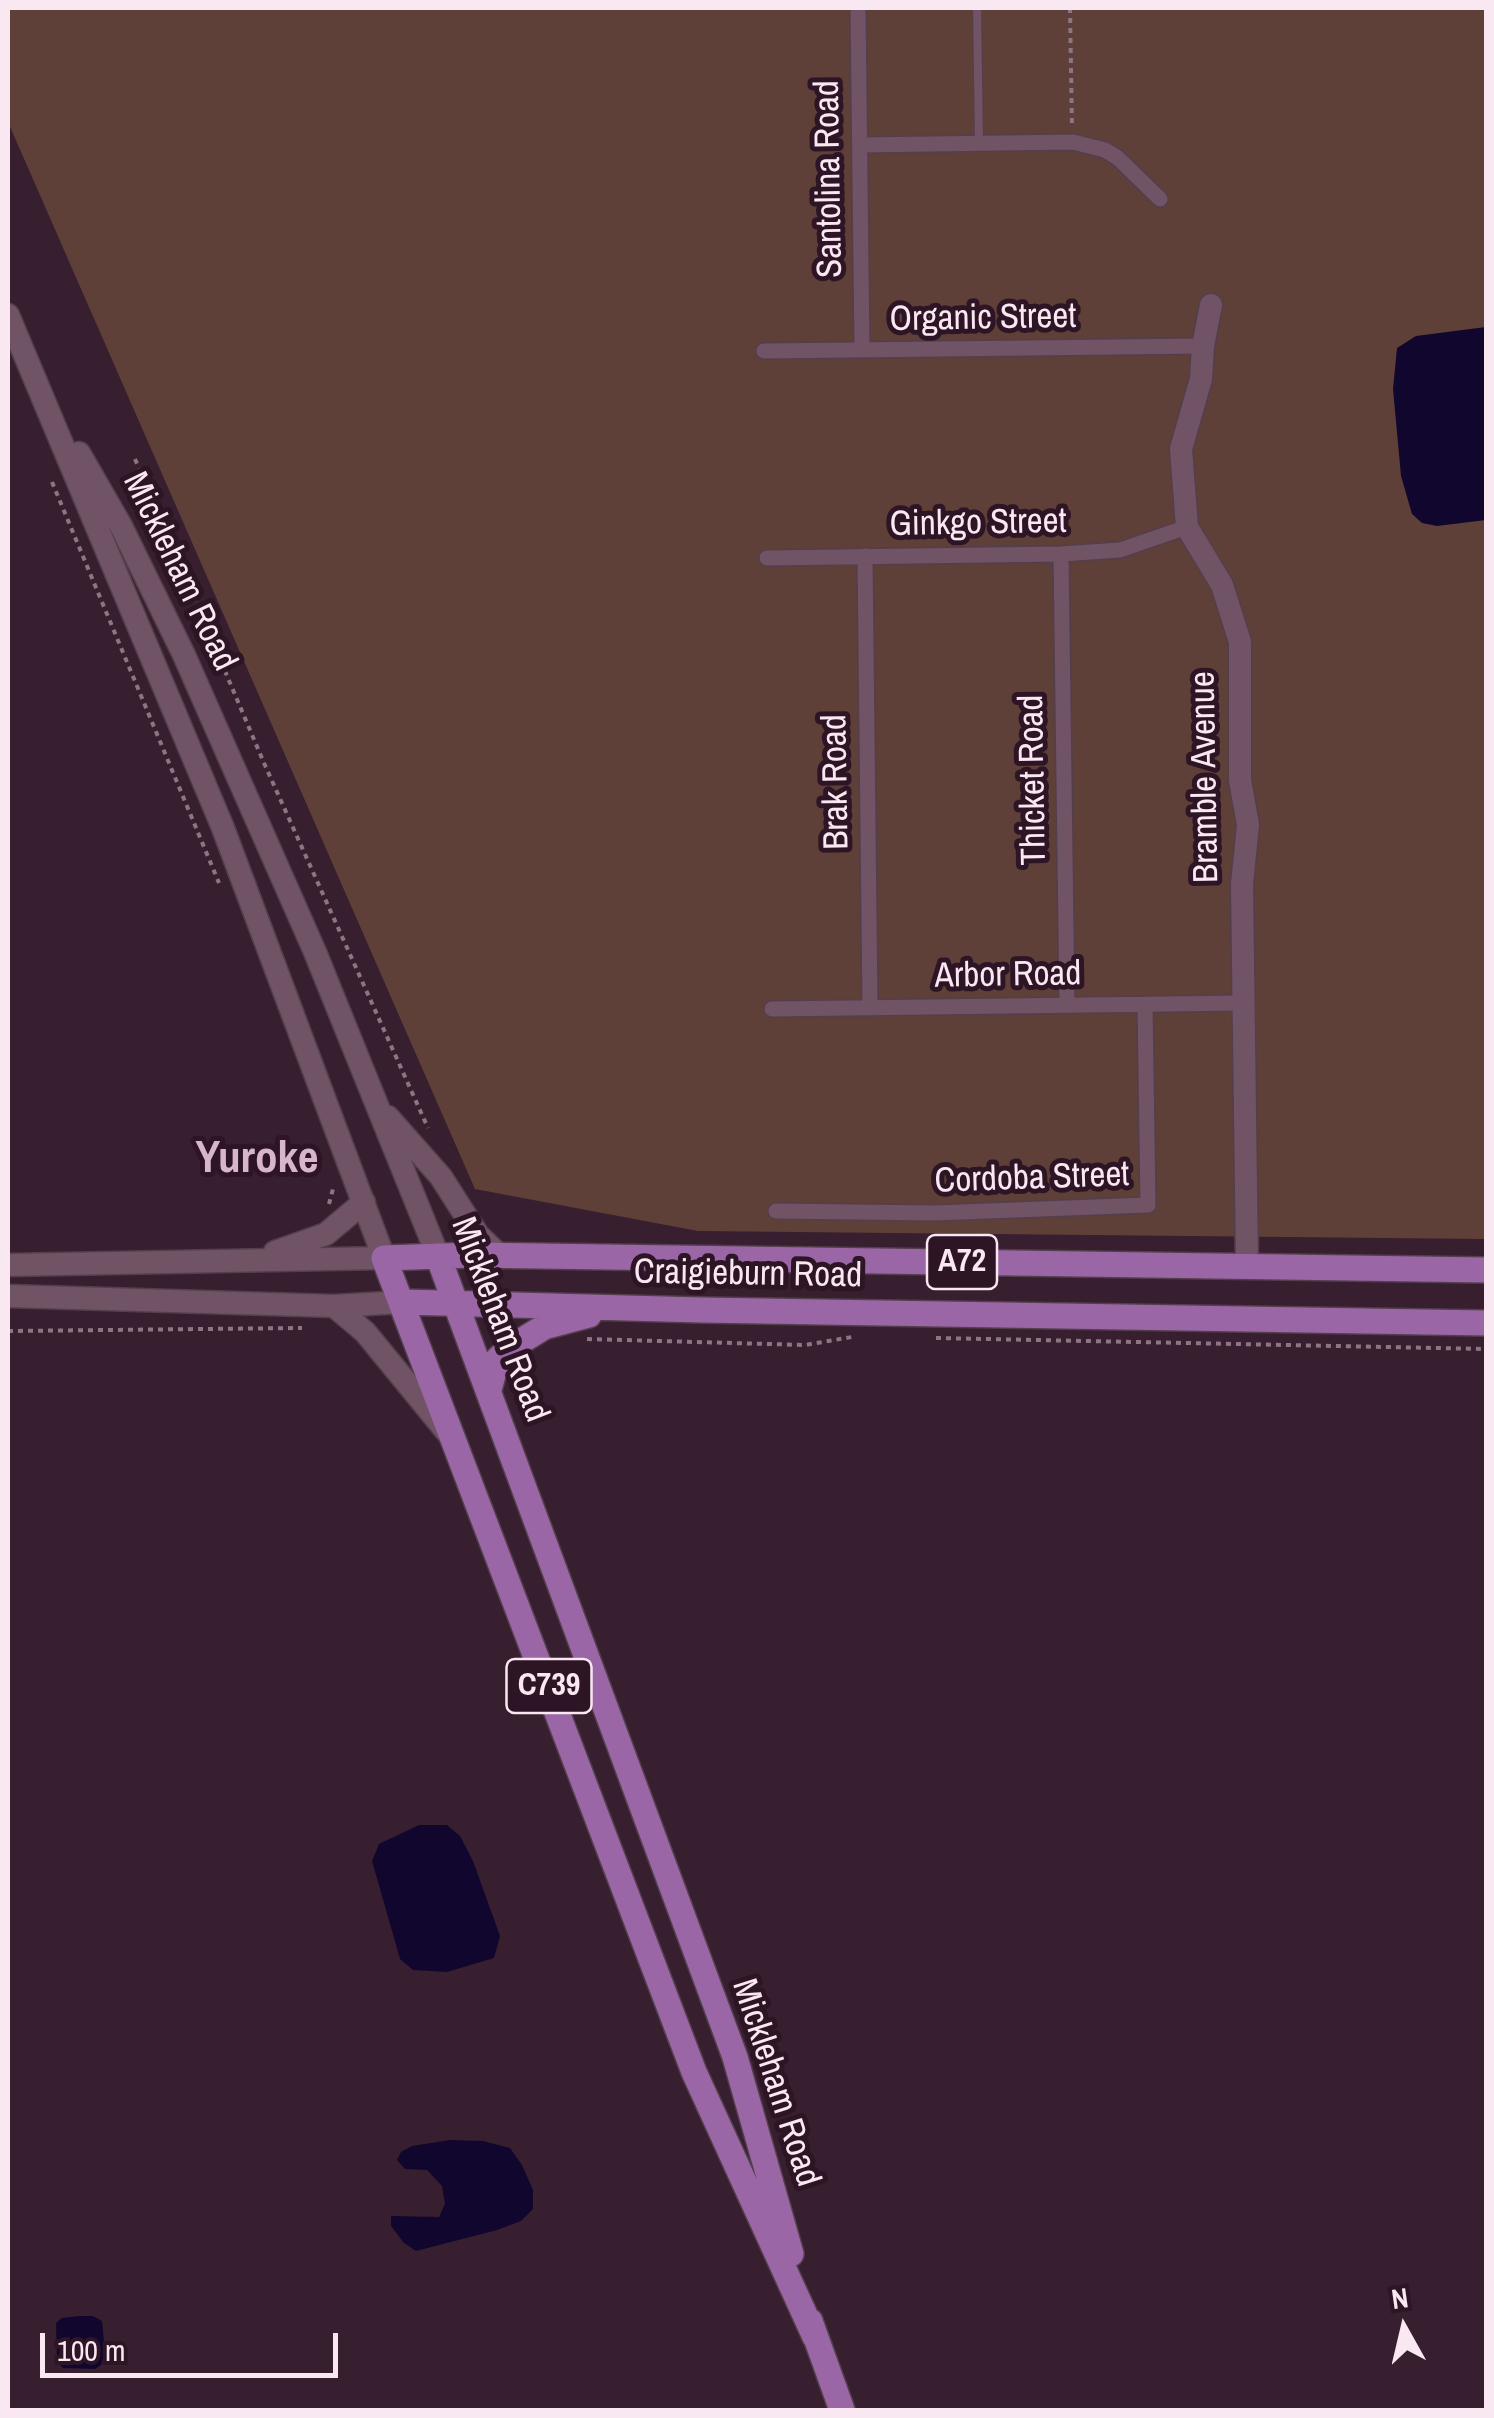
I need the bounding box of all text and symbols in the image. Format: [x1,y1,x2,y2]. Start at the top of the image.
street label: Santolina Road [807,80,853,278]
street label: Organic Street [889,296,1077,342]
street label: Mickleham Road [113,466,245,678]
street label: Ginkgo Street [889,501,1067,547]
street label: Bramble Avenue [1183,671,1229,883]
street label: Thicket Road [1012,694,1056,866]
street label: Brak Road [815,714,859,850]
street label: Arbor Road [934,954,1082,998]
district label: Yuroke [195,1133,319,1187]
street label: Cordoba Street [934,1155,1130,1203]
street label: Mickleham Road [441,1212,557,1428]
road number: A72 [927,1235,997,1289]
street label: Craigieburn Road [634,1252,862,1298]
road number: C739 [506,1659,592,1713]
street label: Mickleham Road [722,1974,828,2192]
north arrow [1354,2278,1454,2378]
text: N [1389,2278,1411,2318]
scale bar [45,2313,342,2375]
text: 100 m [57,2330,125,2370]

